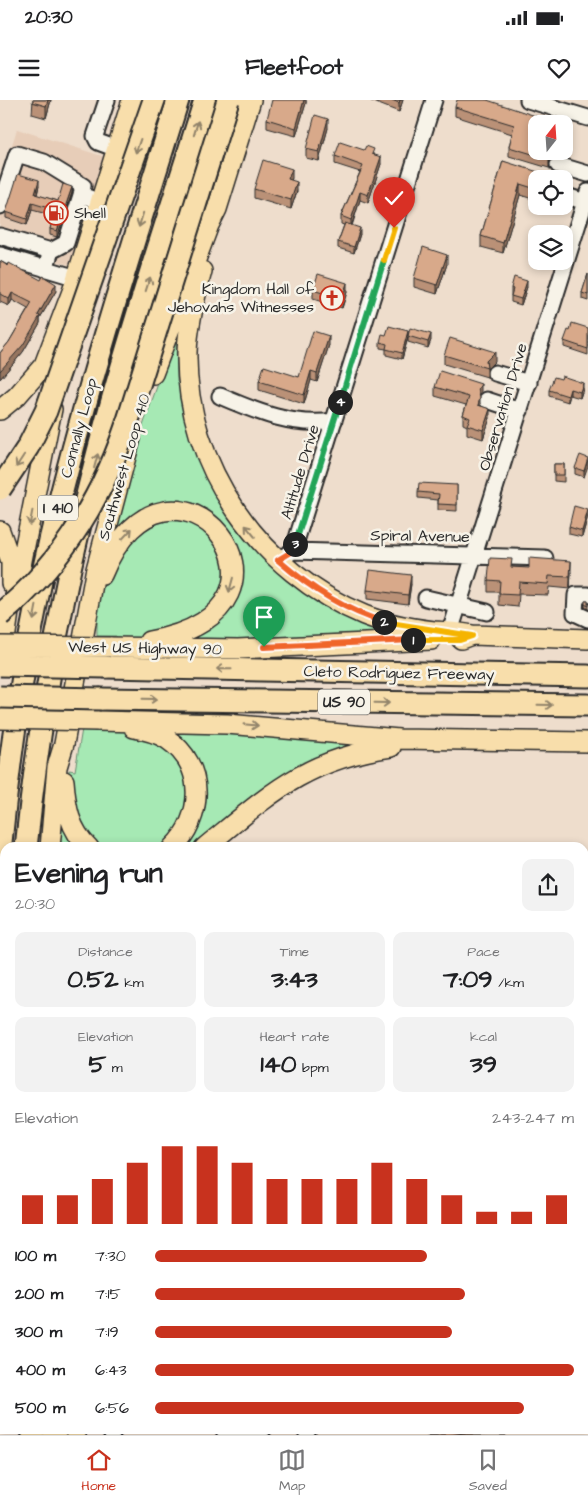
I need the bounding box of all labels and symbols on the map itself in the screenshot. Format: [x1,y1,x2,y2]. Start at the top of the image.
north arrow [528,115,572,160]
one-way arrow [192,121,201,137]
one-way arrow [133,138,143,154]
pin [373,177,415,228]
fuel station icon: Shell [43,200,69,226]
place label: Shell [74,202,106,224]
one-way arrow [135,212,145,228]
one-way arrow [143,276,153,292]
place label: Kingdom Hall of Jehovahs Witnesses [168,278,315,318]
church icon: Kingdom Hall of Jehovahs Witnesses [319,285,345,311]
street label: Observation Drive [473,340,533,474]
street label: Connally Loop [55,375,104,481]
pin: 4 [328,390,352,414]
street label: Southwest Loop 410 [93,391,155,543]
street label: Altitude Drive [275,422,325,522]
one-way arrow [14,454,24,468]
one-way arrow [91,454,101,470]
road number: I 410 [38,496,78,520]
one-way arrow [26,510,36,526]
one-way arrow [245,524,256,537]
street label: Spiral Avenue [370,524,470,548]
one-way arrow [121,528,133,541]
pin: 3 [282,532,308,556]
one-way arrow [225,577,235,593]
pin [243,596,285,647]
one-way arrow [30,605,39,621]
pin: 2 [372,610,396,634]
pin: 1 [400,628,426,652]
street label: West US Highway 90 [68,636,222,661]
street label: Cleto Rodriguez Freeway [303,660,495,687]
one-way arrow [217,665,233,674]
road number: US 90 [318,690,370,714]
one-way arrow [141,694,157,704]
one-way arrow [374,698,390,707]
one-way arrow [536,700,552,710]
one-way arrow [243,721,259,730]

